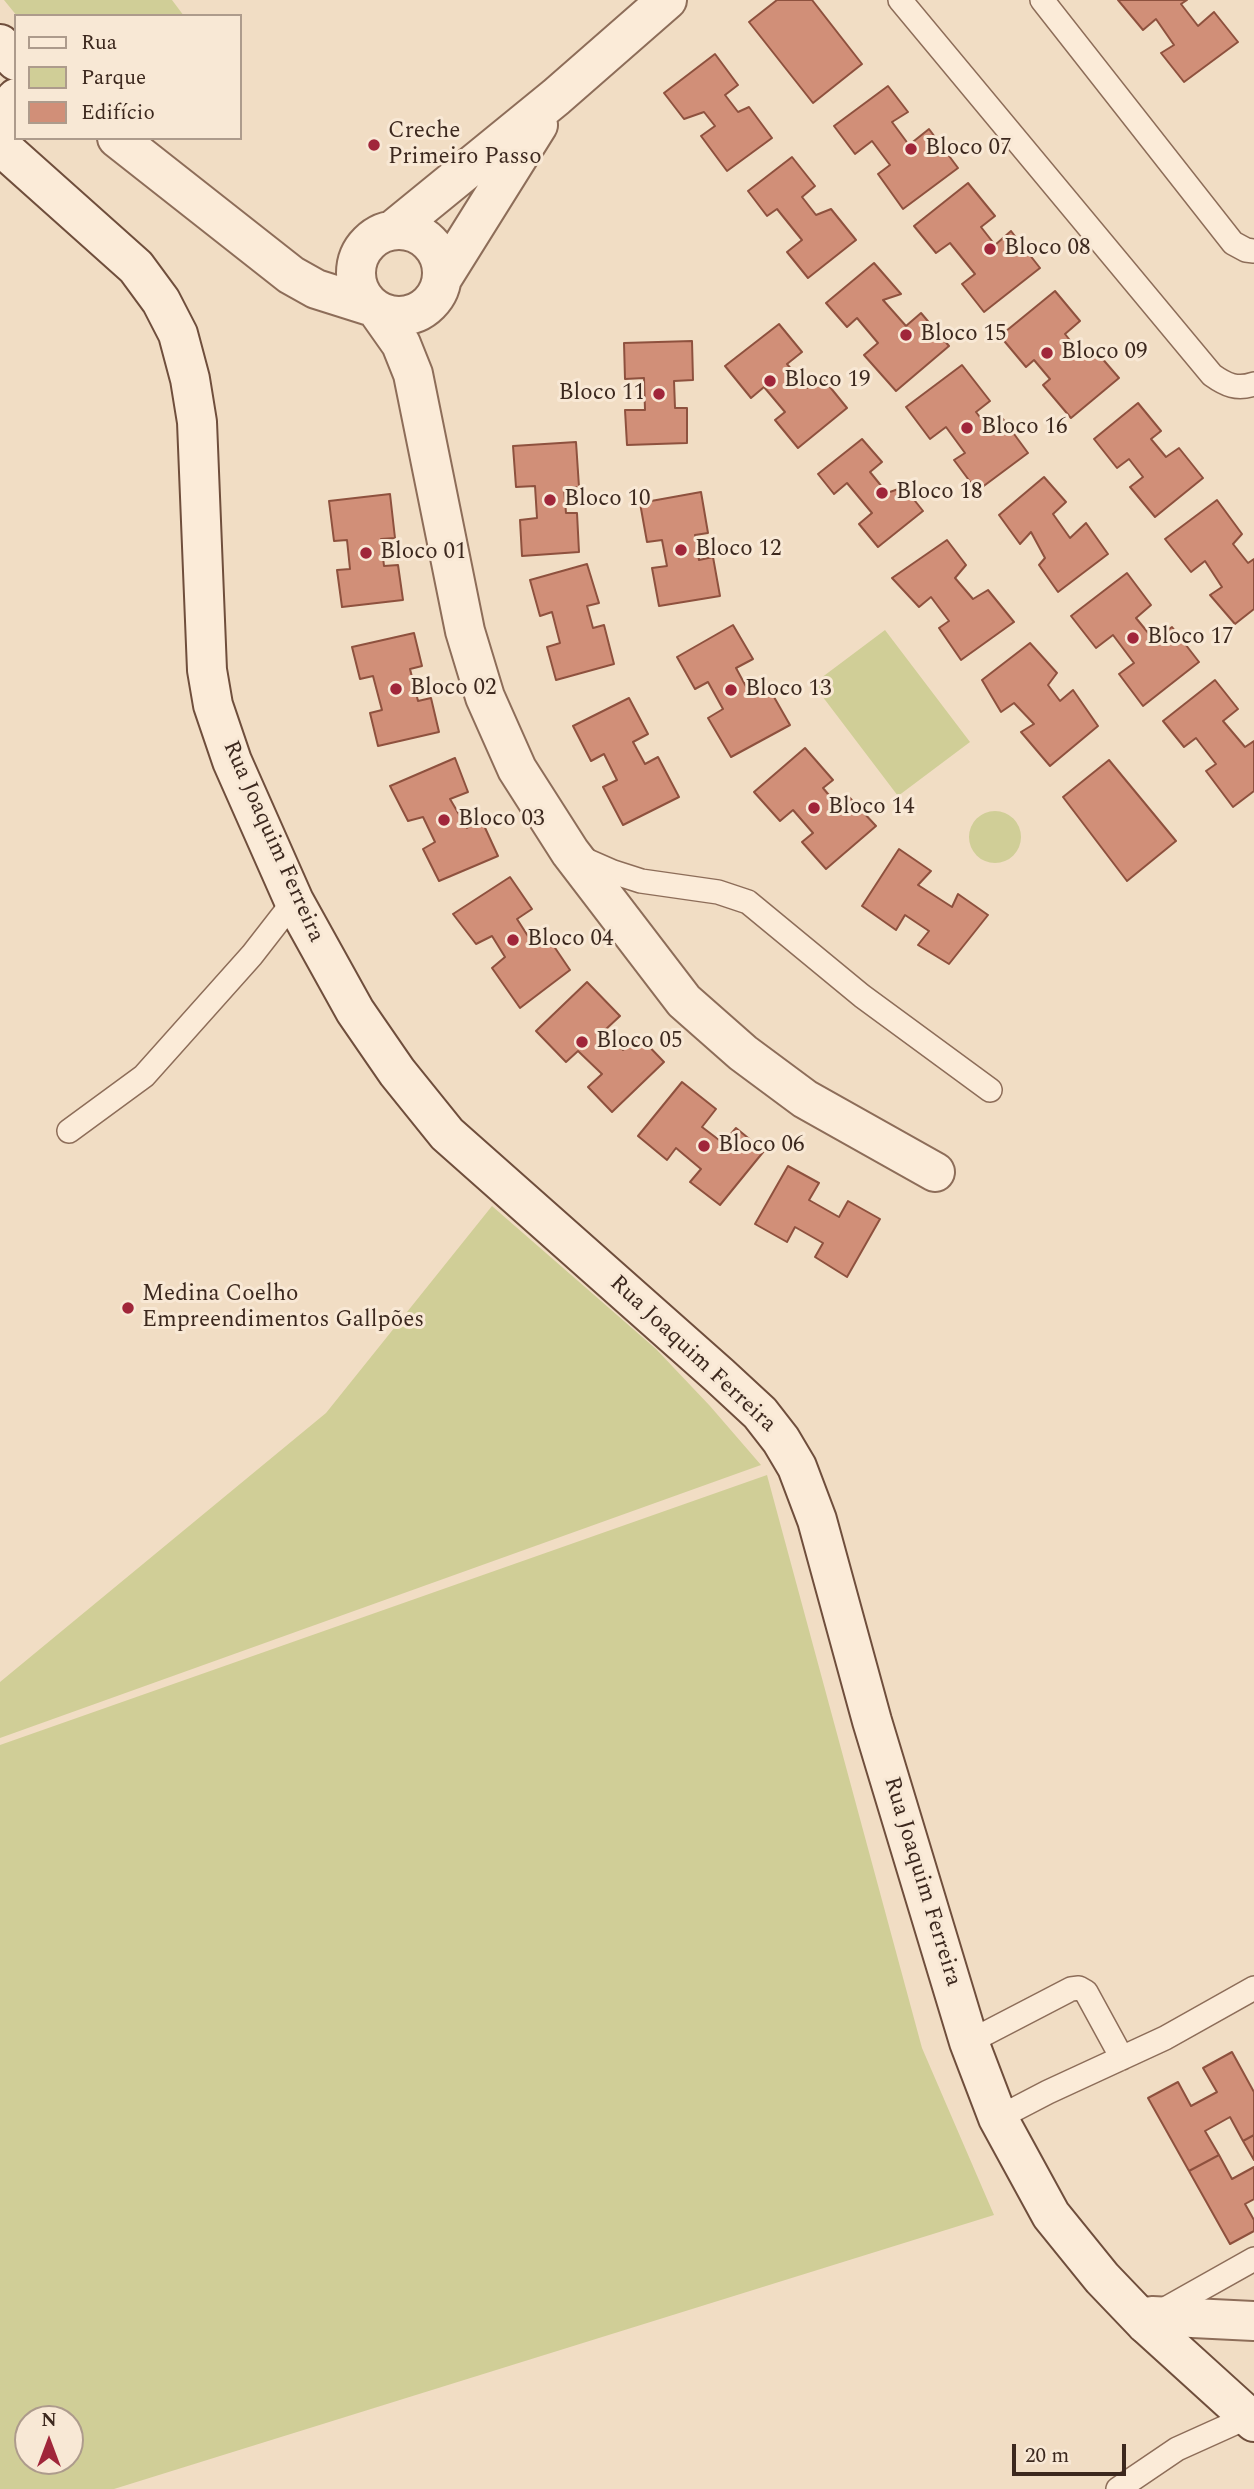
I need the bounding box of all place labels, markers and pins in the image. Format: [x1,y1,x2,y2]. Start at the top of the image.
place label: Creche Primeiro Passo [388,118,542,172]
place label: Bloco 07 [925,135,1011,163]
marker: Creche Primeiro Passo [366,137,382,153]
marker: Bloco 07 [903,141,919,157]
place label: Bloco 08 [1004,235,1090,263]
marker: Bloco 08 [982,241,998,257]
place label: Bloco 15 [920,321,1006,349]
marker: Bloco 15 [898,327,914,343]
place label: Bloco 09 [1061,339,1147,367]
marker: Bloco 09 [1039,345,1055,361]
place label: Bloco 19 [784,367,870,395]
marker: Bloco 19 [762,373,778,389]
place label: Bloco 11 [559,380,645,408]
marker: Bloco 11 [651,386,667,402]
place label: Bloco 16 [981,414,1067,442]
marker: Bloco 16 [959,420,975,436]
place label: Bloco 18 [896,479,982,507]
marker: Bloco 18 [874,485,890,501]
place label: Bloco 10 [564,486,650,514]
marker: Bloco 10 [542,492,558,508]
place label: Bloco 12 [695,536,781,564]
place label: Bloco 01 [380,539,466,567]
marker: Bloco 12 [673,542,689,558]
marker: Bloco 01 [358,545,374,561]
place label: Bloco 17 [1147,624,1233,652]
marker: Bloco 17 [1125,630,1141,646]
place label: Bloco 02 [410,675,496,703]
place label: Bloco 13 [745,676,831,704]
marker: Bloco 02 [388,681,404,697]
marker: Bloco 13 [723,682,739,698]
place label: Bloco 14 [828,794,914,822]
marker: Bloco 14 [806,800,822,816]
place label: Bloco 03 [458,806,544,834]
marker: Bloco 03 [436,812,452,828]
place label: Bloco 04 [527,926,613,954]
marker: Bloco 04 [505,932,521,948]
place label: Bloco 05 [596,1028,682,1056]
marker: Bloco 05 [574,1034,590,1050]
place label: Bloco 06 [718,1132,804,1160]
marker: Bloco 06 [696,1138,712,1154]
place label: Medina Coelho Empreendimentos Gallpões [142,1281,424,1335]
marker: Medina Coelho Empreendimentos Gallpões [120,1300,136,1316]

